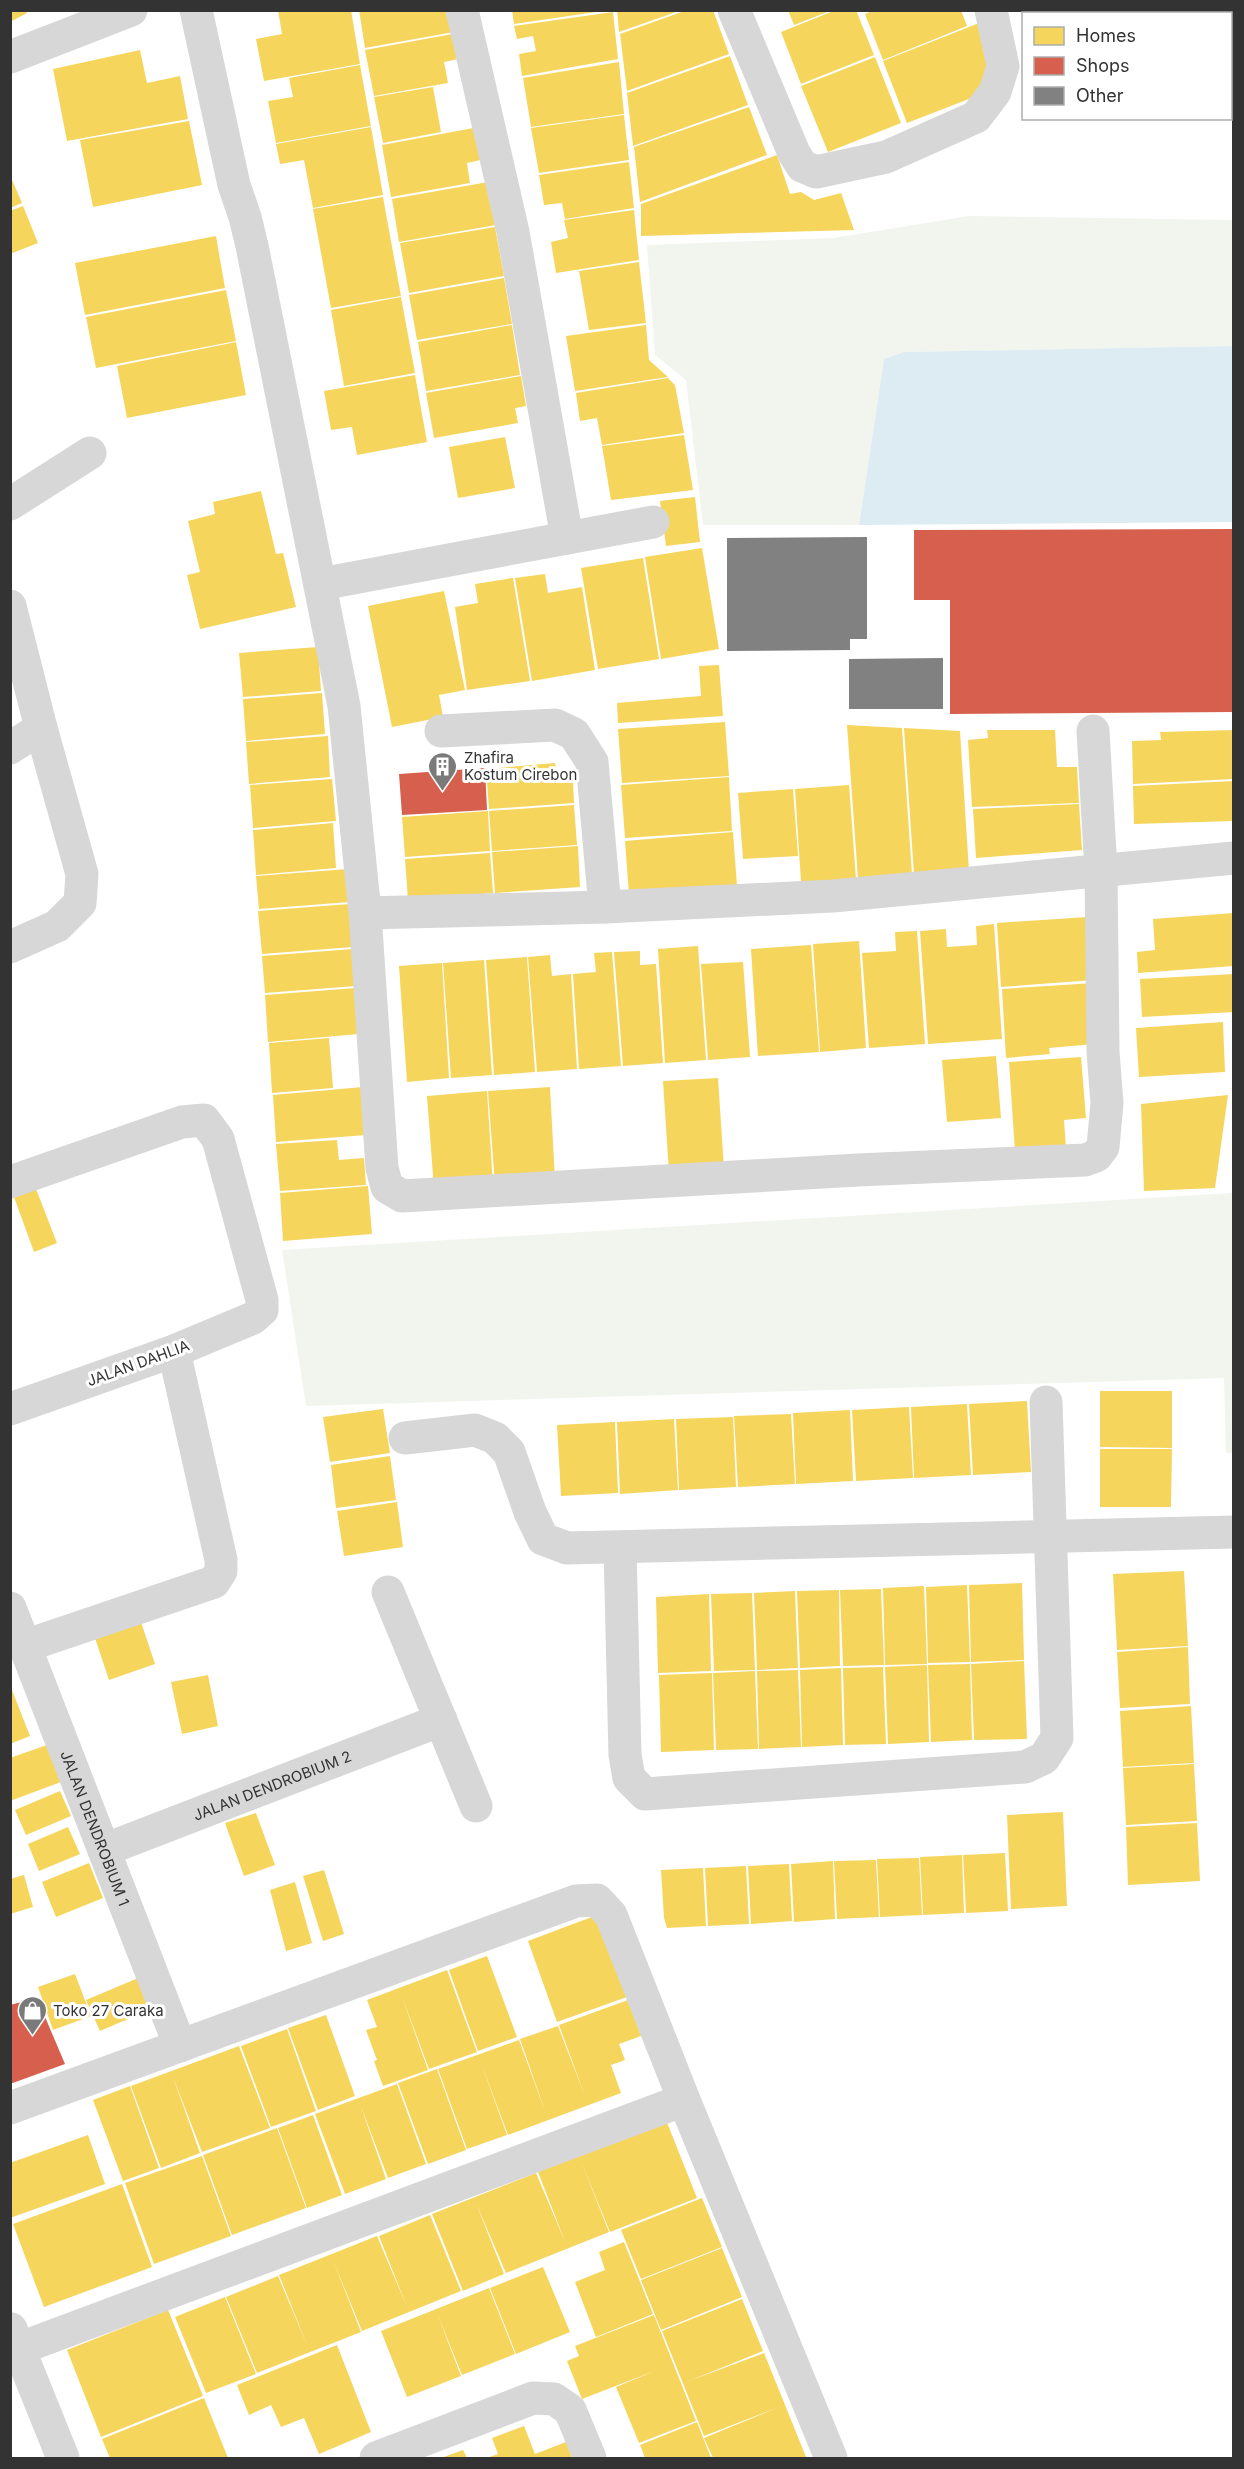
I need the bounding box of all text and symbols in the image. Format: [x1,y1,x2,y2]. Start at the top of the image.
legend [1022,12,1232,120]
text: Homes [1076,25,1136,46]
text: Shops [1076,55,1130,76]
text: Other [1076,85,1124,106]
place label: Zhafira Kostum Cirebon [464,748,577,784]
building icon: Zhafira Kostum Cirebon [427,750,459,792]
street label: JALAN DAHLIA [84,1336,192,1390]
street label: JALAN DENDROBIUM 2 [190,1746,354,1824]
street label: JALAN DENDROBIUM 1 [57,1748,134,1908]
shop icon: Toko 27 Caraka [16,1994,48,2036]
place label: Toko 27 Caraka [53,2001,164,2020]

